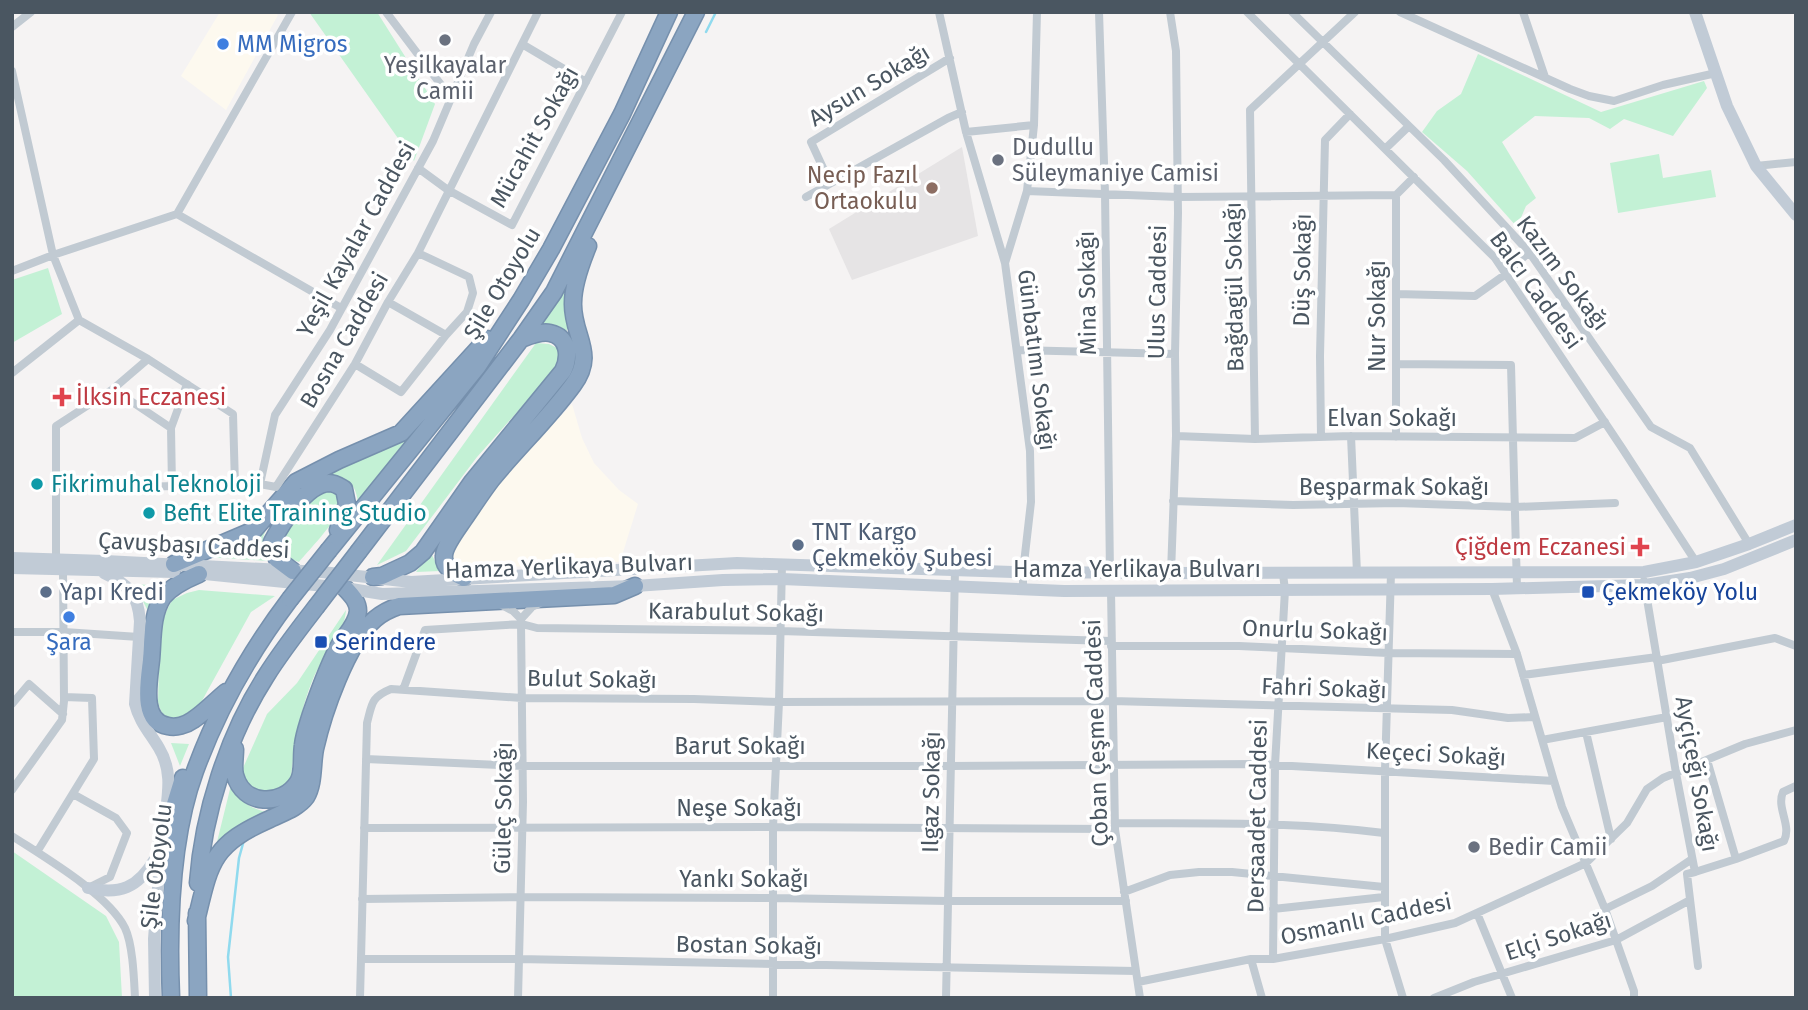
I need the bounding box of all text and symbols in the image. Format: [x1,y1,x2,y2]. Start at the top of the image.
place label: MM Migros [237,30,348,58]
marker: Yeşilkayalar Camii [437,32,453,48]
marker: MM Migros [215,36,231,52]
street label: Aysun Sokağı [803,38,935,132]
place label: Yeşilkayalar Camii [384,51,506,105]
street label: Mücahit Sokağı [484,62,584,212]
place label: Dudullu Süleymaniye Camisi [1012,133,1219,187]
street label: Yeşil Kayalar Caddesi [291,136,421,342]
marker: Dudullu Süleymaniye Camisi [990,152,1006,168]
place label: Necip Fazıl Ortaokulu [807,161,918,215]
marker: Necip Fazıl Ortaokulu [924,180,940,196]
street label: Bağdagül Sokağı [1219,202,1249,372]
street label: Kazım Sokağı [1511,210,1615,336]
street label: Düş Sokağı [1287,213,1317,327]
street label: Şile Otoyolu [457,222,547,344]
street label: Ulus Caddesi [1142,224,1172,360]
street label: Balcı Caddesi [1484,226,1588,354]
street label: Mina Sokağı [1072,230,1102,356]
street label: Nur Sokağı [1363,260,1391,372]
street label: Bosna Caddesi [294,267,394,413]
street label: Günbatımı Sokağı [1012,268,1062,452]
place label: İlksin Eczanesi [76,383,226,411]
marker: İlksin Eczanesi [54,389,70,405]
street label: Elvan Sokağı [1327,404,1457,432]
place label: Fikrimuhal Teknoloji [51,470,262,498]
street label: Beşparmak Sokağı [1299,473,1489,501]
marker: Fikrimuhal Teknoloji [29,476,45,492]
place label: Befit Elite Training Studio [163,499,427,527]
marker: Befit Elite Training Studio [141,505,157,521]
place label: TNT Kargo Çekmeköy Şubesi [812,518,993,572]
street label: Çavuşbaşı Caddesi [98,526,290,564]
place label: Çiğdem Eczanesi [1455,533,1626,561]
marker: TNT Kargo Çekmeköy Şubesi [790,537,806,553]
marker: Çiğdem Eczanesi [1632,539,1648,555]
street label: Hamza Yerlikaya Bulvarı [445,548,693,584]
street label: Hamza Yerlikaya Bulvarı [1013,555,1261,583]
place label: Yapı Kredi [60,578,164,606]
place label: Çekmeköy Yolu [1602,578,1758,606]
marker: Yapı Kredi [38,584,54,600]
marker: Çekmeköy Yolu [1580,584,1596,600]
street label: Karabulut Sokağı [648,596,824,628]
marker: Şara [61,609,77,625]
street label: Onurlu Sokağı [1242,613,1388,647]
street label: Çoban Çeşme Caddesi [1078,619,1114,847]
place label: Şara [46,628,92,656]
place label: Serindere [335,628,436,656]
marker: Serindere [313,634,329,650]
street label: Bulut Sokağı [527,664,657,694]
street label: Fahri Sokağı [1261,672,1387,704]
street label: Ayçiçeği Sokağı [1670,694,1724,854]
street label: Dersaadet Caddesi [1241,719,1273,913]
street label: Ilgaz Sokağı [916,731,946,853]
street label: Barut Sokağı [674,732,806,760]
street label: Keçeci Sokağı [1365,736,1507,772]
street label: Güleç Sokağı [488,742,518,874]
street label: Neşe Sokağı [676,794,802,822]
street label: Şile Otoyolu [134,802,178,930]
place label: Bedir Camii [1488,833,1608,861]
marker: Bedir Camii [1466,839,1482,855]
street label: Yankı Sokağı [679,865,809,893]
street label: Osmanlı Caddesi [1278,887,1454,951]
street label: Elçi Sokağı [1501,906,1615,966]
street label: Bostan Sokağı [676,930,822,960]

